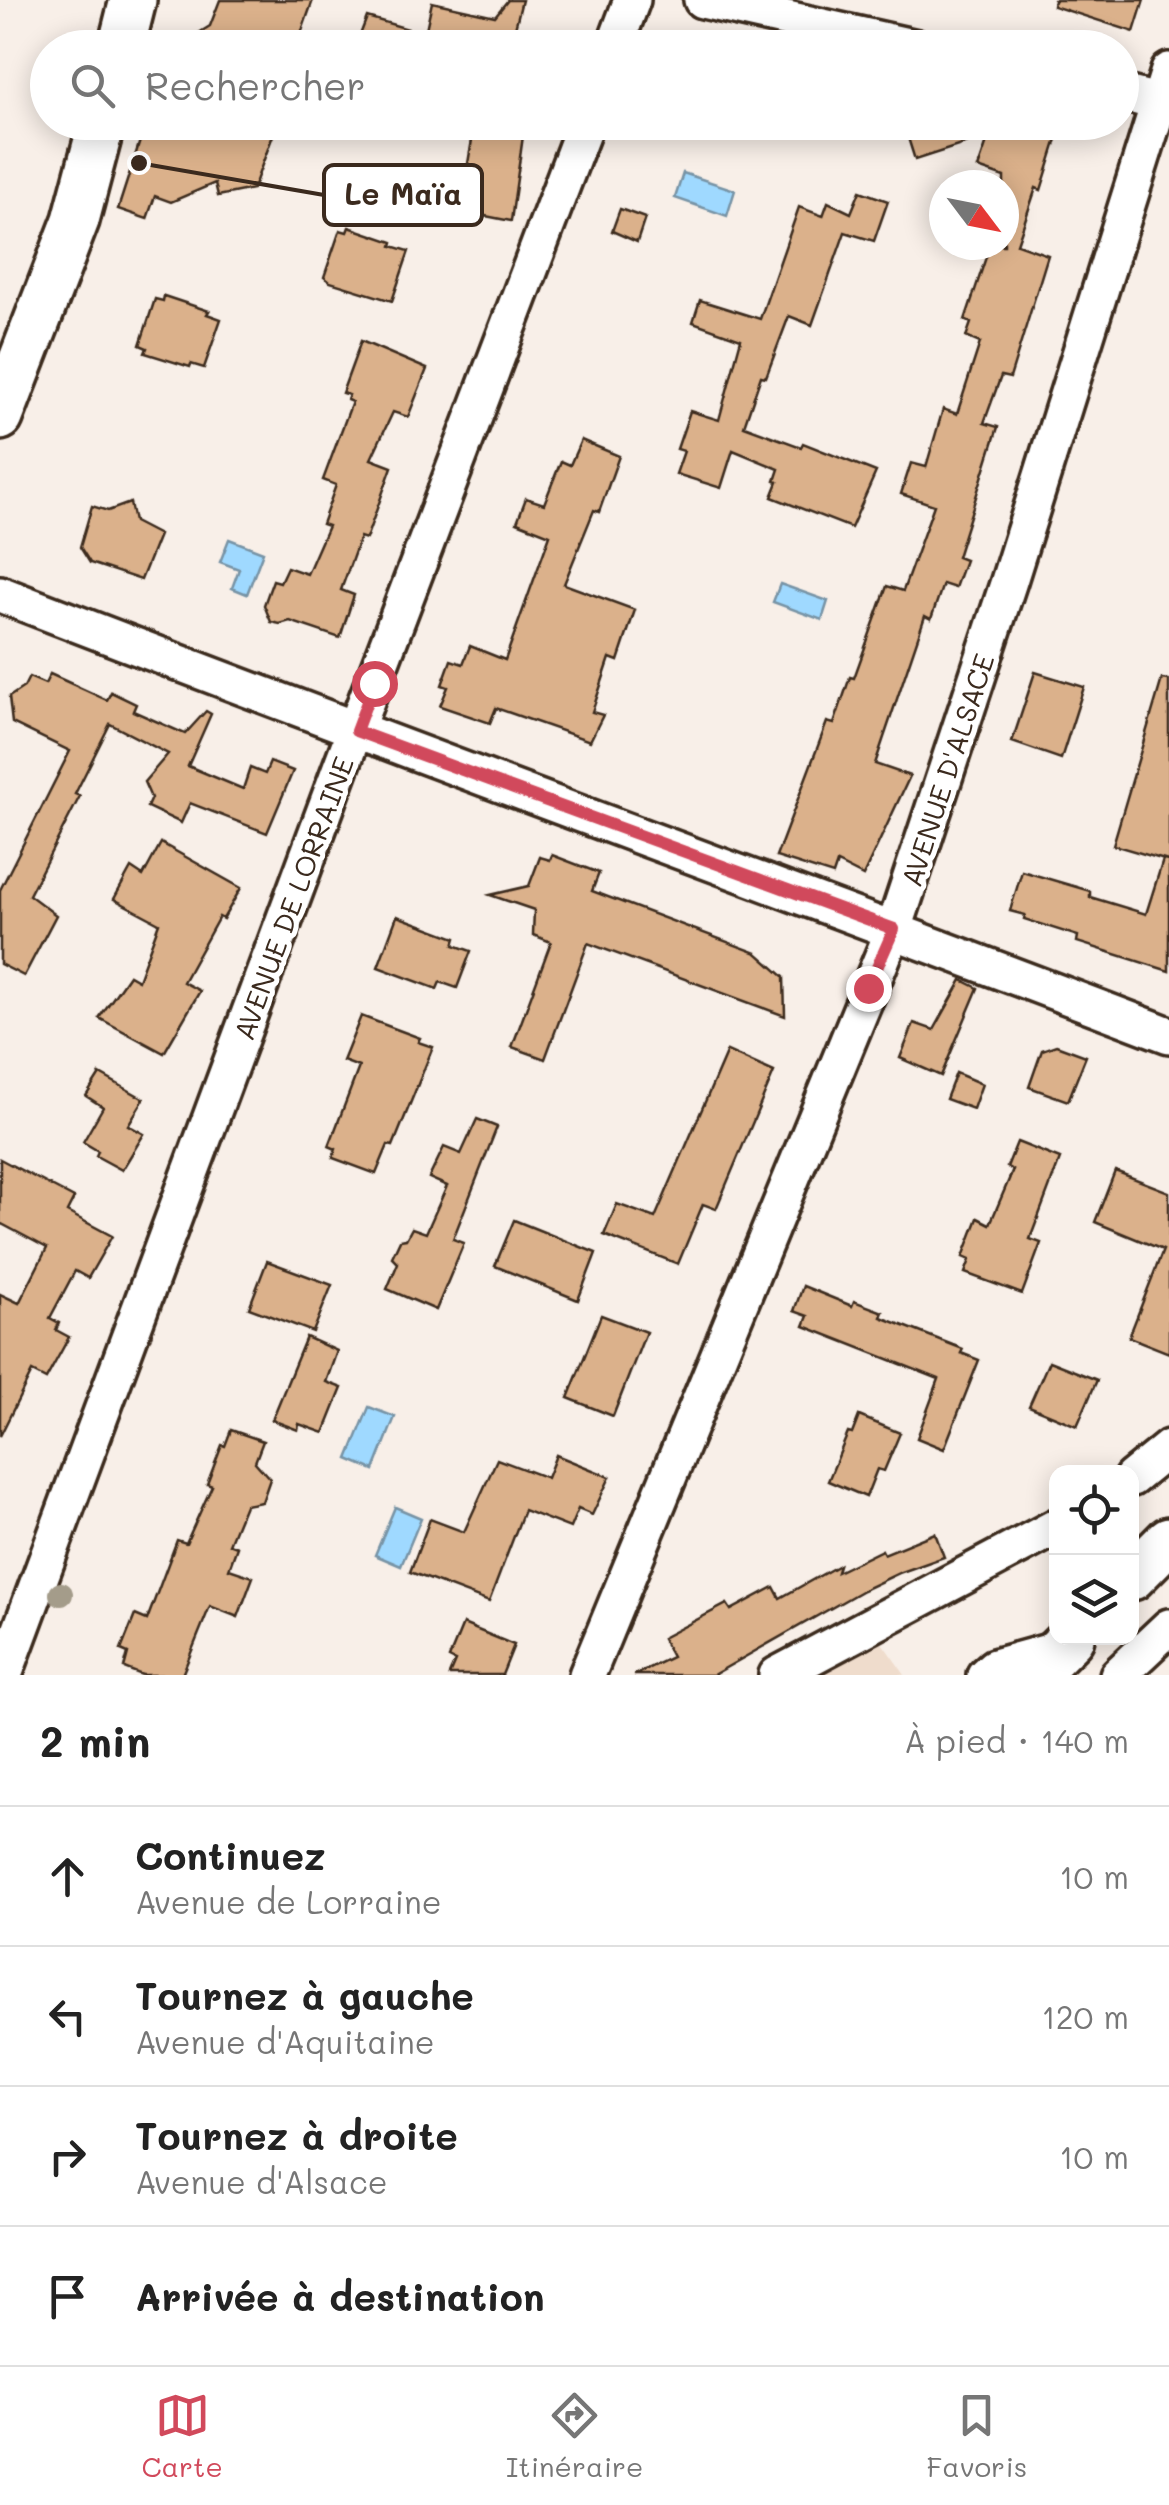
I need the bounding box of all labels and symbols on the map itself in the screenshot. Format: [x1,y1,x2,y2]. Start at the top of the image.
callout: Le Maïa [324,165,482,225]
north arrow [929,170,1019,260]
text: Le Maïa [344,173,462,213]
street label: AVENUE D'ALSACE [892,649,1002,891]
route start [352,661,398,707]
street label: AVENUE DE LORRAINE [225,751,361,1045]
route end [846,966,892,1012]

